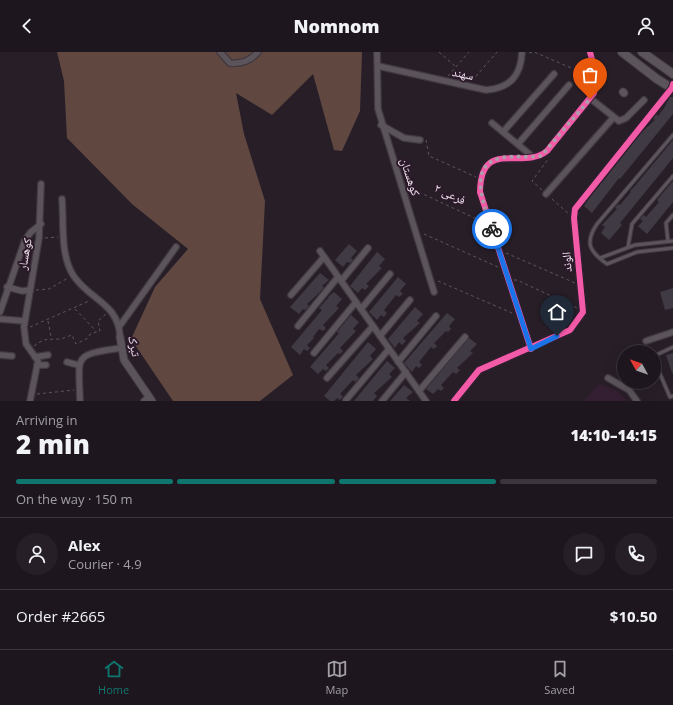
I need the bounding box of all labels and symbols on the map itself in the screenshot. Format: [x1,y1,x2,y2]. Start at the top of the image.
pin [573,58,607,99]
street label: سهند [451,63,476,84]
street label: کوهستان [396,156,425,198]
street label: فرعی ۲ [432,179,469,208]
courier [472,209,512,249]
street label: کوهسار [13,237,36,272]
street label: الوند [557,251,576,273]
pin [540,295,574,336]
street label: تبرک [124,334,145,358]
north arrow [617,345,661,389]

